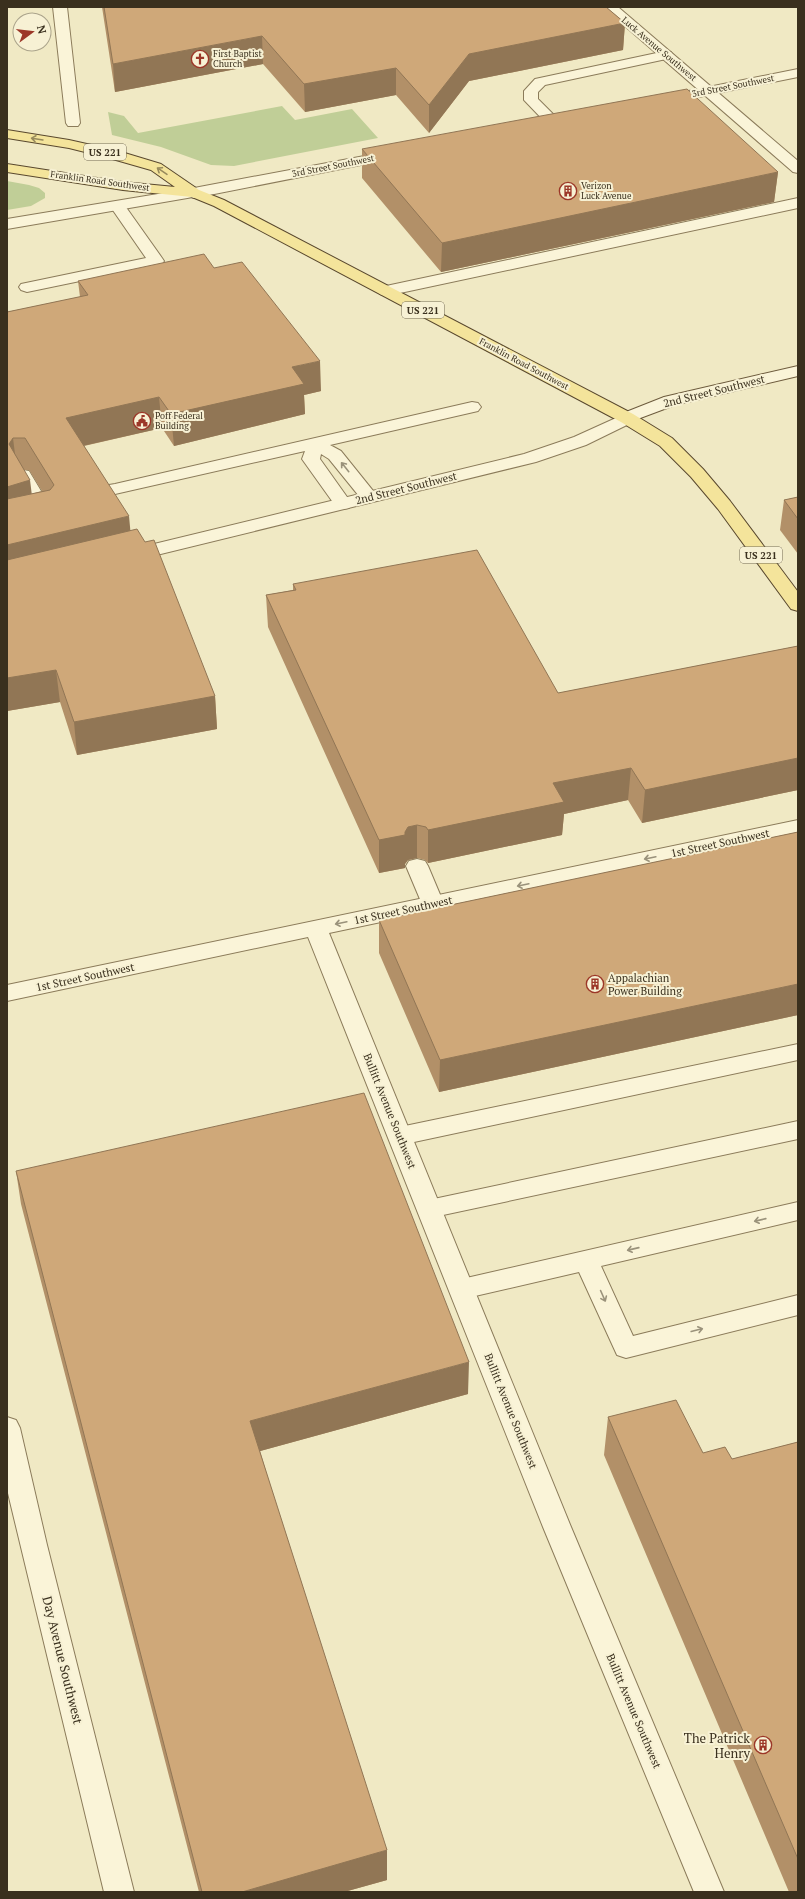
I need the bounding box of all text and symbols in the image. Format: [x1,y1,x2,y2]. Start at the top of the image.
north arrow [12,12,52,52]
street label: Luck Avenue Southwest [619,14,700,84]
text: N [34,24,50,36]
place label: First Baptist Church [213,48,263,70]
church icon: First Baptist Church [190,49,210,69]
street label: 3rd Street Southwest [691,72,776,100]
one-way arrow [30,135,43,143]
road number: US 221 [84,144,126,160]
street label: 3rd Street Southwest [291,152,376,180]
one-way arrow [157,167,168,175]
street label: Franklin Road Southwest [50,168,151,194]
place label: Verizon Luck Avenue [581,180,632,202]
building icon: Verizon Luck Avenue [558,181,578,201]
road number: US 221 [402,302,444,318]
street label: Franklin Road Southwest [477,335,572,393]
street label: 2nd Street Southwest [662,372,766,410]
place label: Poff Federal Building [155,410,203,432]
public building icon: Poff Federal Building [132,411,152,431]
one-way arrow [340,461,349,472]
street label: 2nd Street Southwest [354,469,458,507]
road number: US 221 [740,547,782,563]
street label: 1st Street Southwest [669,826,771,860]
one-way arrow [644,854,657,862]
one-way arrow [517,881,530,889]
street label: 1st Street Southwest [352,893,454,927]
one-way arrow [335,920,348,928]
street label: 1st Street Southwest [34,960,136,994]
place label: Appalachian Power Building [608,971,682,998]
building icon: Appalachian Power Building [585,974,605,994]
street label: Bullitt Avenue Southwest [360,1051,420,1171]
one-way arrow [754,1217,767,1225]
one-way arrow [627,1246,640,1254]
one-way arrow [599,1289,607,1301]
one-way arrow [690,1326,703,1334]
street label: Bullitt Avenue Southwest [481,1351,541,1471]
street label: Day Avenue Southwest [38,1594,88,1726]
street label: Bullitt Avenue Southwest [603,1651,665,1771]
place label: The Patrick Henry [684,1729,750,1762]
building icon: The Patrick Henry [753,1735,773,1755]

